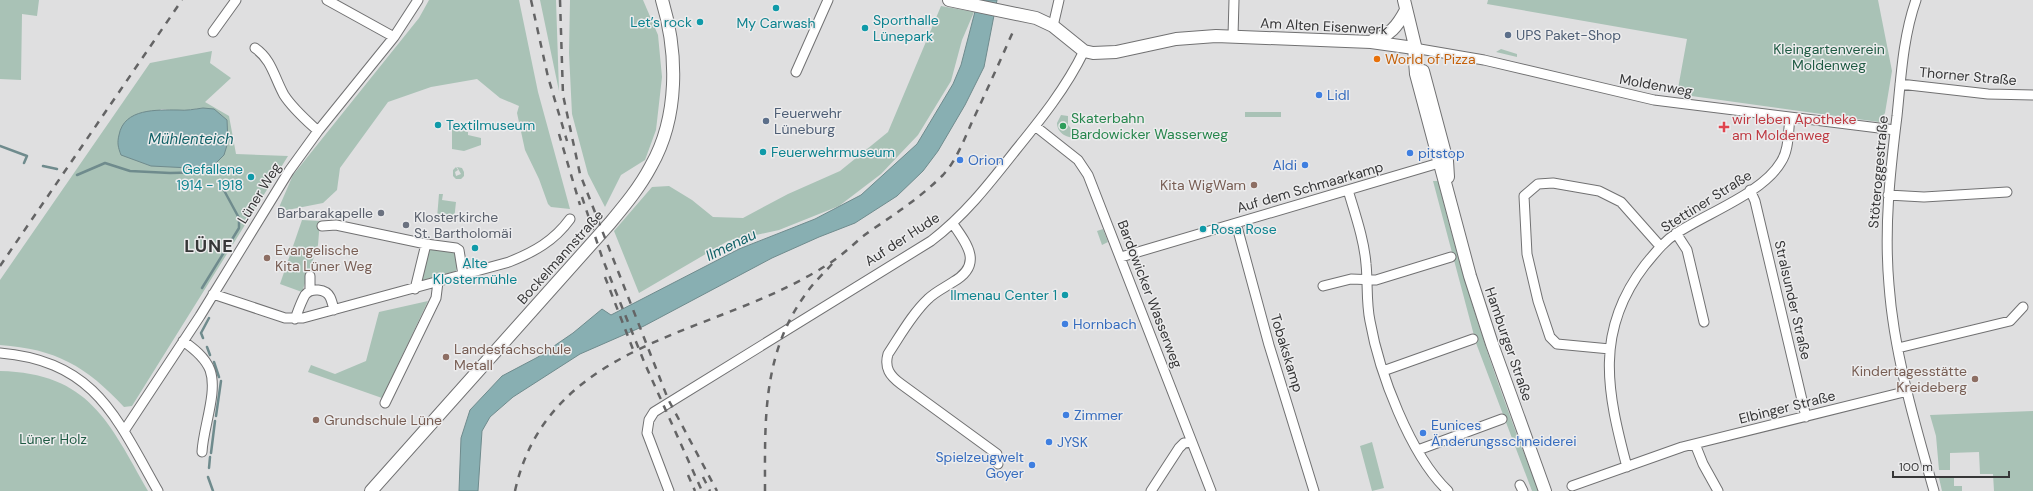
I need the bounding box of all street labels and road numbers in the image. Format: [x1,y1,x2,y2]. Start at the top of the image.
street label: Am Alten Eisenwerk [1260,14,1388,38]
street label: Thorner Straße [1919,63,2017,89]
street label: Moldenweg [1618,70,1694,100]
street label: Stöteroggestraße [1864,115,1892,229]
street label: Auf dem Schmaarkamp [1235,157,1386,217]
street label: Lüner Weg [233,159,285,227]
street label: Stettiner Straße [1657,166,1755,236]
street label: Bockelmannstraße [513,206,607,308]
street label: Auf der Hude [861,208,943,270]
street label: Bardowicker Wasserweg [1113,217,1187,371]
street label: Stralsunder Straße [1771,239,1815,361]
street label: Hamburger Straße [1481,285,1537,403]
street label: Tobakskamp [1267,312,1307,394]
street label: Elbinger Straße [1737,386,1837,428]

